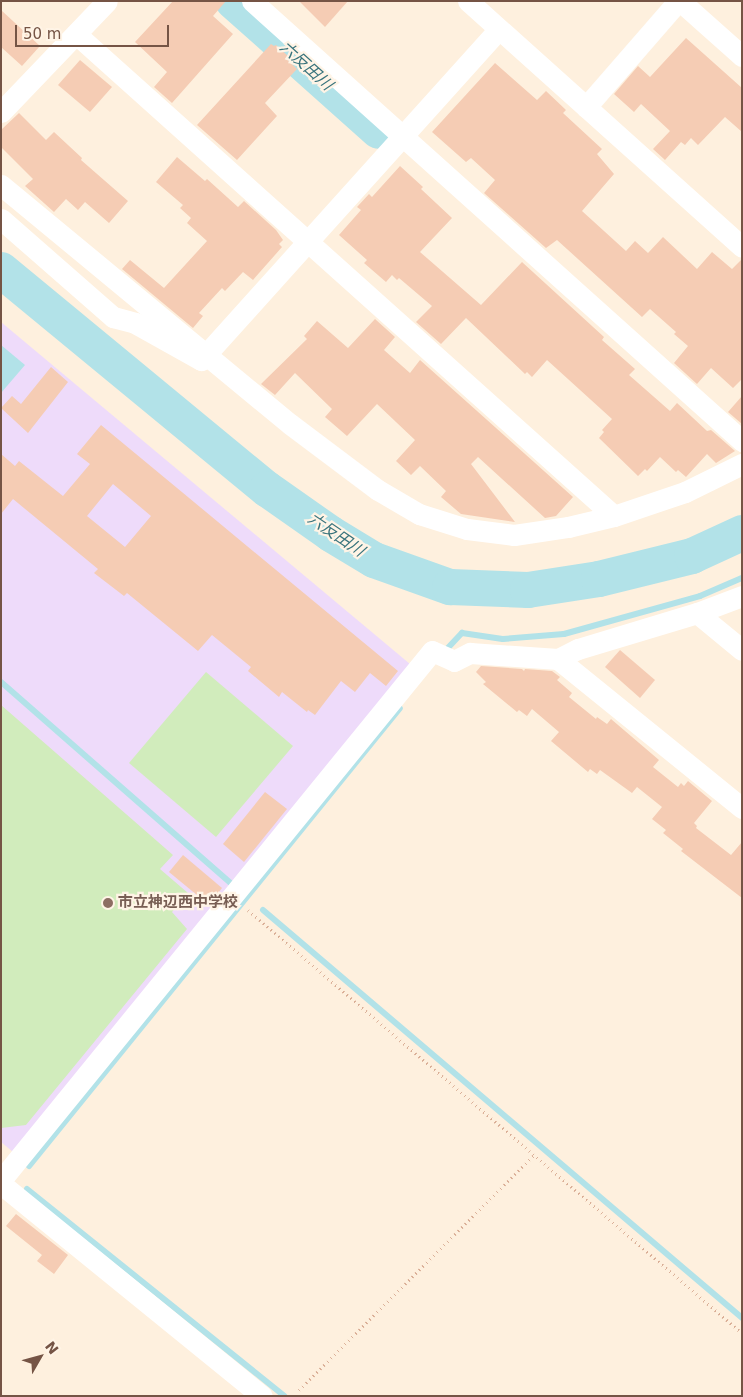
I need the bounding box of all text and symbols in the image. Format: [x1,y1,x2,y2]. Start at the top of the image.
scale bar [18,15,171,47]
text: 50 m [23,25,61,43]
water label: 六反田川 [276,37,336,95]
water label: 六反田川 [304,509,368,561]
place label: 市立神辺西中学校 [118,894,238,912]
marker: 市立神辺西中学校 [102,897,114,909]
north arrow [15,1332,65,1382]
text: N [42,1338,62,1357]

